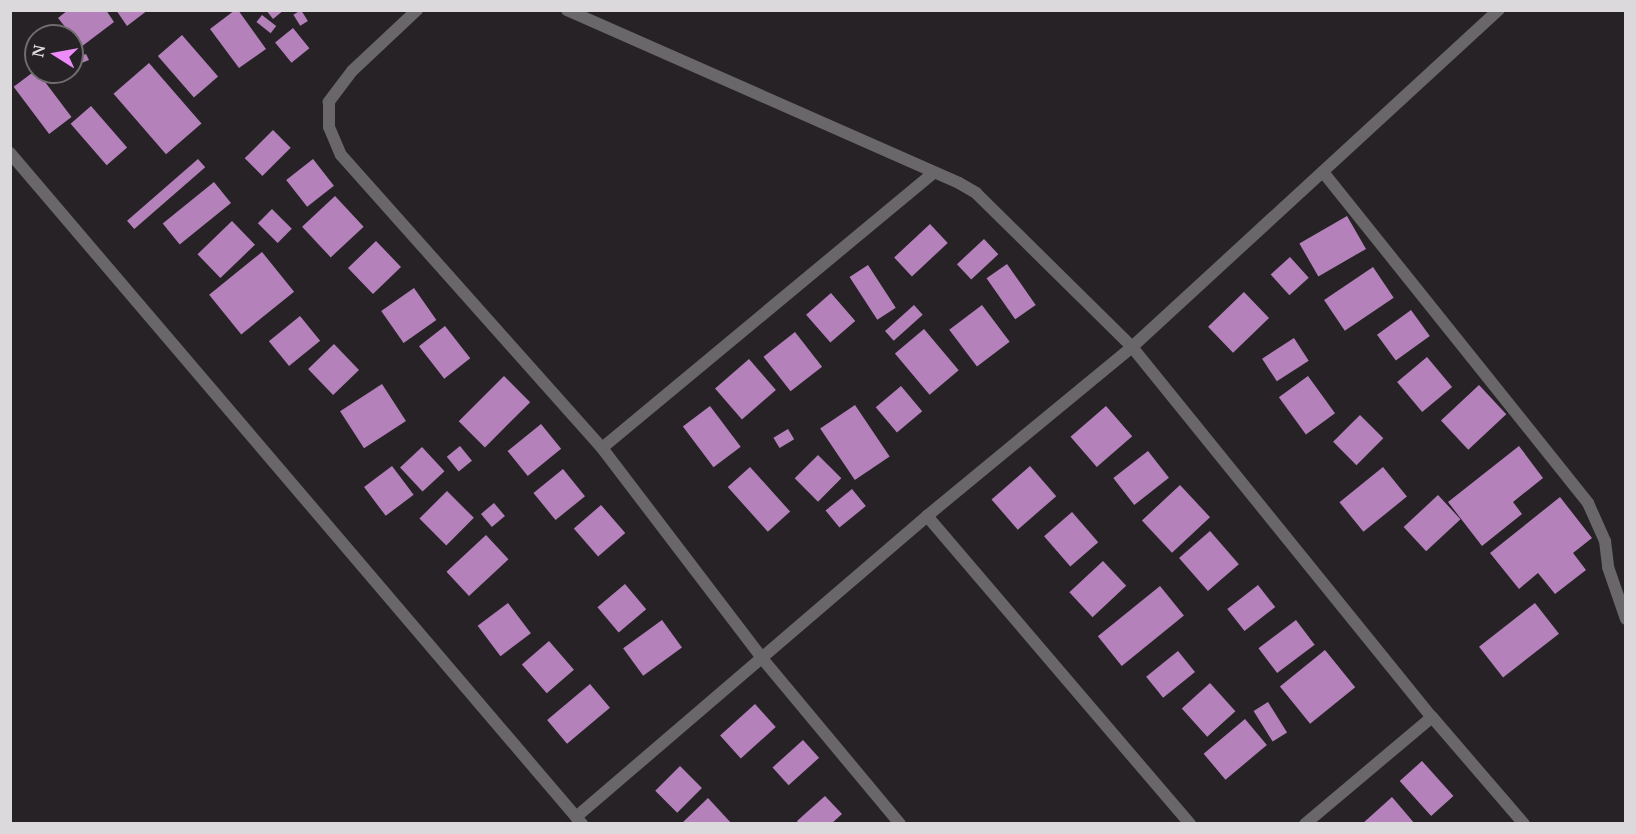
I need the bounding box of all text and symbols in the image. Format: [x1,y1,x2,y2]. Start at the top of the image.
north arrow [24,24,84,84]
text: N [26,43,50,59]

